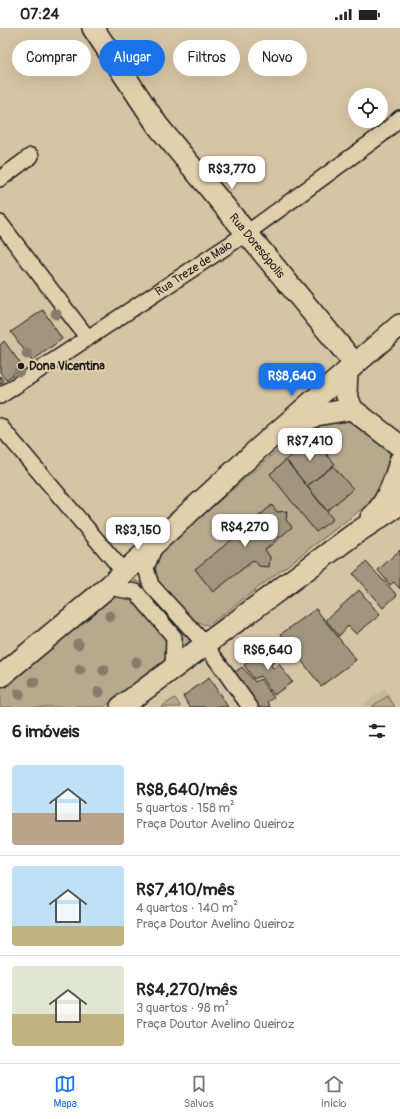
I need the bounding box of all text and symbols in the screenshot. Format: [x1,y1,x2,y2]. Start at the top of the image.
text: 07:24 [20,5,59,24]
chip: Comprar [12,40,91,76]
chip: Alugar [99,40,165,76]
chip: Filtros [173,40,240,76]
chip: Novo [248,40,307,76]
map controls [348,88,388,128]
button: locate [348,88,388,128]
pin: R$3,770 [195,156,269,190]
text: R$3,770 [208,161,256,177]
street label: Rua Doresópolis [226,210,289,282]
street label: Rua Treze de Maio [152,237,236,299]
place label: Dona Vicentina [29,359,105,374]
marker: Dona Vicentina [16,361,26,371]
pin: R$8,640 [255,363,329,397]
text: R$8,640 [268,368,316,384]
pin: R$7,410 [273,428,347,462]
text: R$7,410 [287,433,333,449]
pin: R$4,270 [208,514,282,548]
pin: R$3,150 [101,517,175,551]
text: R$4,270 [221,519,269,535]
text: R$3,150 [115,522,161,538]
pin: R$6,640 [231,637,305,671]
text: R$6,640 [243,642,293,658]
icon: filters [366,720,388,742]
text: 6 imóveis [12,721,79,742]
text: R$8,640/mês [136,779,237,800]
icon: home [44,781,92,829]
text: 5 quartos · 158 m² [136,800,235,816]
text: Praça Doutor Avelino Queiroz [136,816,295,832]
text: R$7,410/mês [136,879,234,900]
icon: home [44,882,92,930]
text: 4 quartos · 140 m² [136,900,238,916]
text: Praça Doutor Avelino Queiroz [136,916,295,932]
text: R$4,270/mês [136,979,237,1000]
icon: home [44,982,92,1030]
text: 3 quartos · 98 m² [136,1000,229,1016]
text: Praça Doutor Avelino Queiroz [136,1016,295,1032]
tab: Mapa [53,1073,77,1110]
tab: Salvos [184,1073,214,1110]
tab: Início [321,1073,347,1110]

